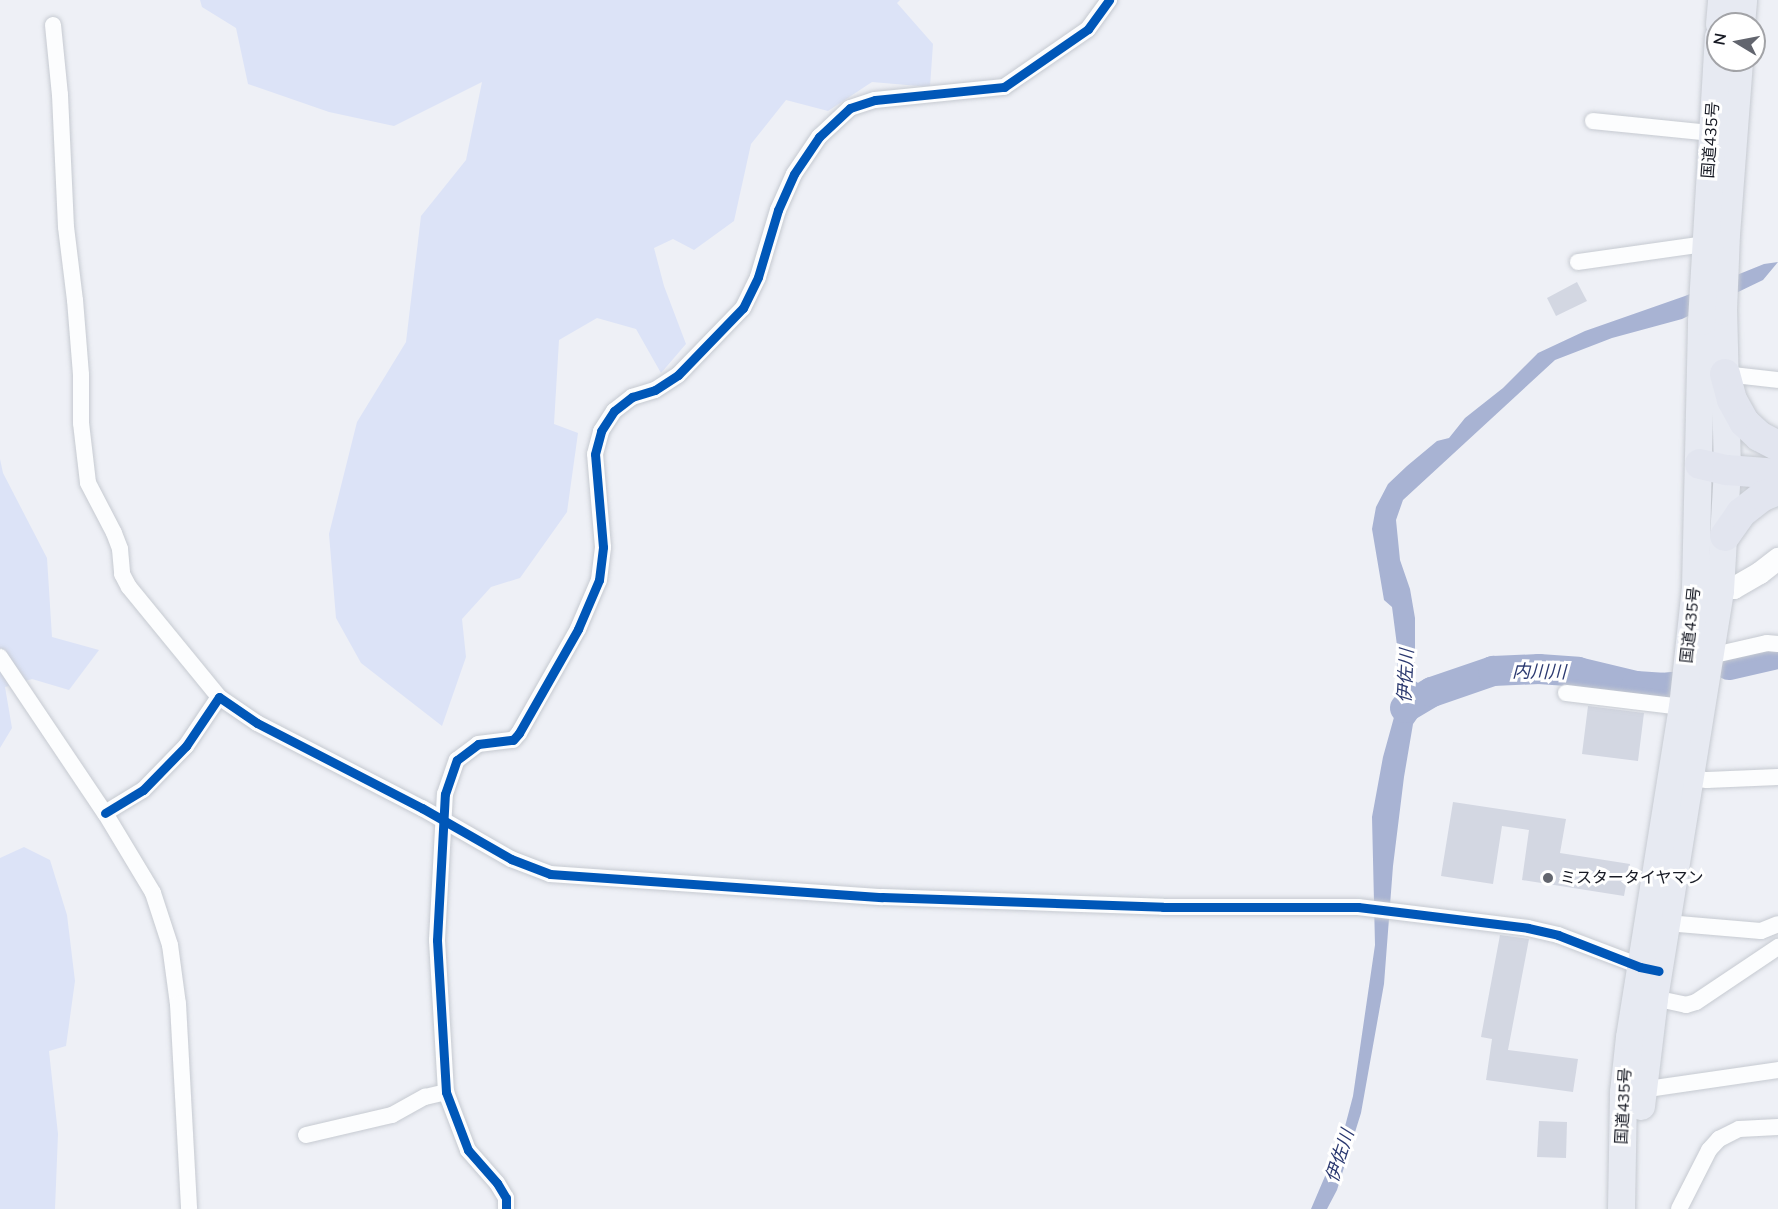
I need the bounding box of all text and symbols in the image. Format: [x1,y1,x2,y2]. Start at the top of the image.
north arrow [1706,12,1766,72]
text: N [1708,31,1732,47]
street label: 国道435号 [1699,101,1723,179]
street label: 国道435号 [1677,586,1705,664]
water label: 伊佐川 [1394,648,1418,704]
water label: 内川川 [1512,661,1566,683]
place label: ミスタータイヤマン [1560,868,1704,888]
marker: ミスタータイヤマン [1541,871,1555,885]
street label: 国道435号 [1612,1067,1636,1145]
water label: 伊佐川 [1321,1127,1359,1185]

